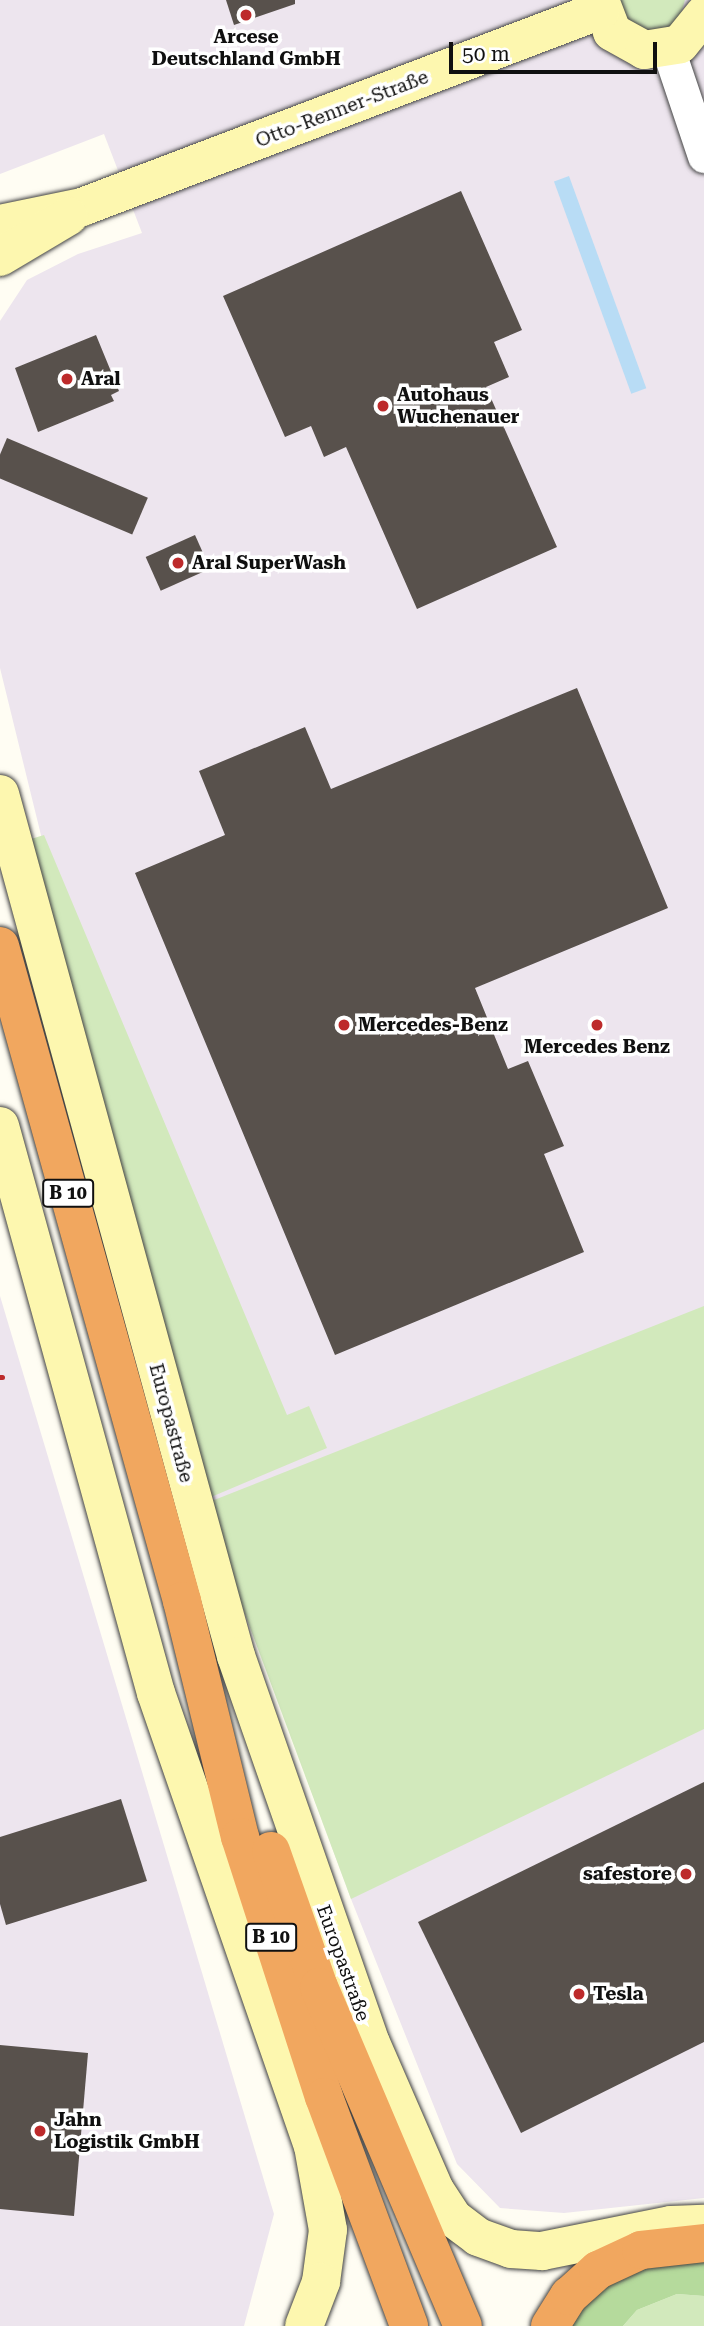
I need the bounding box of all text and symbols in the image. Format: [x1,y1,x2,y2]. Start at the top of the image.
marker: Arcese Deutschland GmbH [238,7,254,23]
place label: Arcese Deutschland GmbH [151,26,341,70]
scale bar [452,28,660,72]
text: 50 m [462,42,510,66]
street label: Otto-Renner-Straße [252,66,432,152]
place label: Aral [81,368,121,390]
marker: Aral [59,371,75,387]
place label: Autohaus Wuchenauer [397,384,519,428]
marker: Autohaus Wuchenauer [375,398,391,414]
place label: Aral SuperWash [192,552,346,574]
marker: Aral SuperWash [170,555,186,571]
place label: Mercedes-Benz [358,1014,508,1036]
marker: Mercedes-Benz [336,1017,352,1033]
marker: Mercedes Benz [589,1017,605,1033]
place label: Mercedes Benz [524,1036,670,1058]
road number: B 10 [42,1178,94,1208]
street label: Europastraße [144,1361,198,1485]
place label: safestore [583,1863,672,1885]
marker: safestore [678,1866,694,1882]
street label: Europastraße [311,1902,375,2024]
road number: B 10 [245,1923,297,1952]
place label: Tesla [593,1983,644,2005]
marker: Tesla [571,1986,587,2002]
place label: Jahn Logistik GmbH [54,2109,200,2153]
marker: Jahn Logistik GmbH [32,2123,48,2139]

